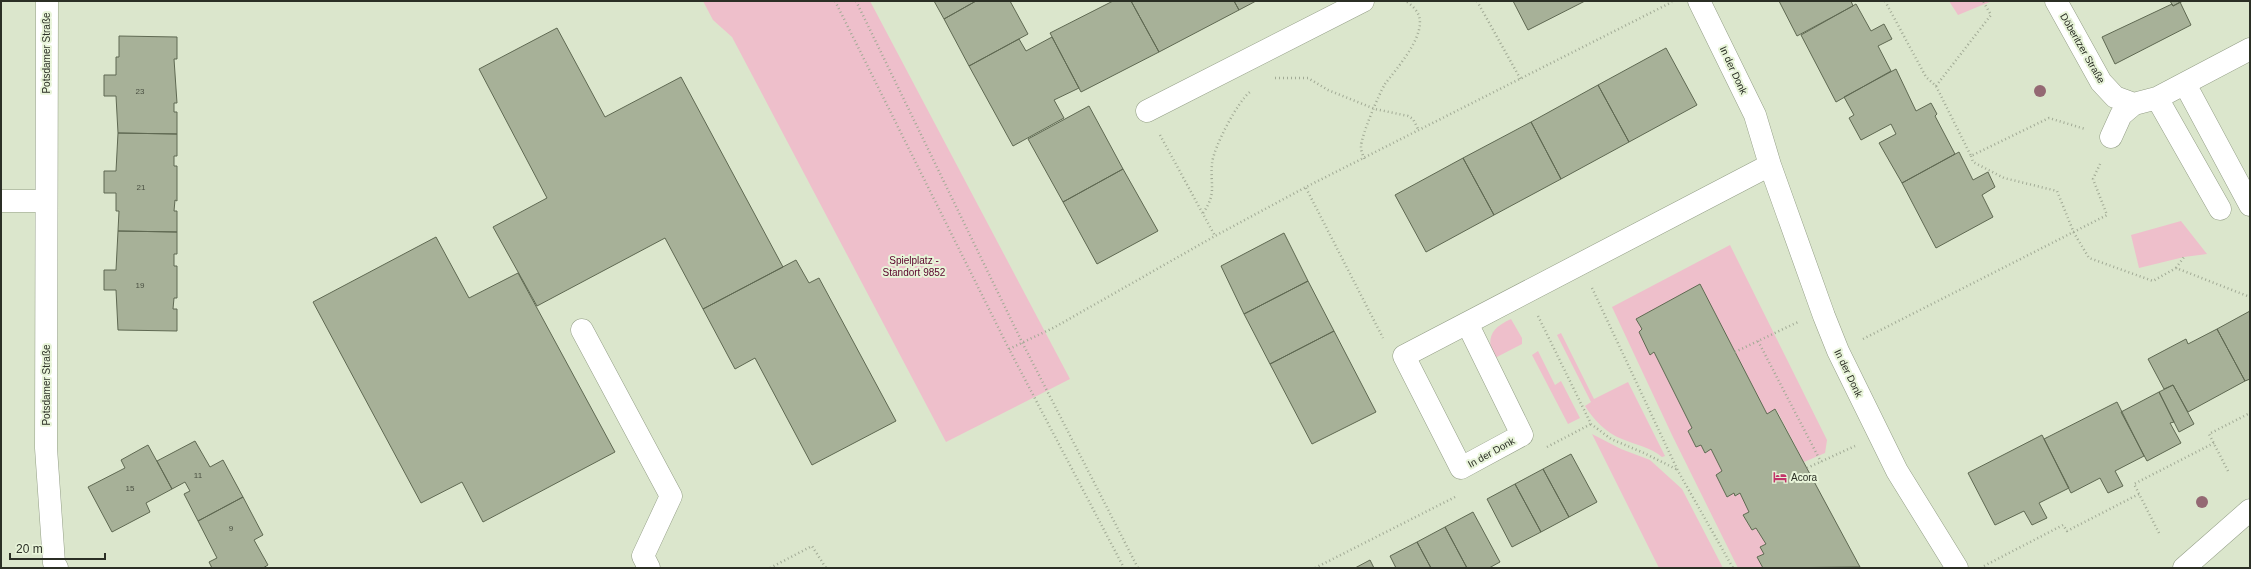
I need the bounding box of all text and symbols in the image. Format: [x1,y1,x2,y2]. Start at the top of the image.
street label: Döberitzer Straße [2058,11,2107,86]
street label: Potsdamer Straße [41,12,52,94]
street label: In der Donk [1718,44,1750,97]
house number: 23 [136,87,145,96]
house number: 21 [137,183,146,192]
park label: Spielplatz - Standort 9852 [883,255,946,278]
house number: 19 [136,281,145,290]
street label: Potsdamer Straße [41,344,52,426]
street label: In der Donk [1832,348,1865,400]
street label: In der Donk [1466,435,1517,470]
hotel icon: Acora [1772,469,1788,485]
house number: 11 [194,471,203,480]
place label: Acora [1791,472,1818,483]
house number: 15 [126,484,135,493]
house number: 9 [229,524,234,533]
scale bar [10,535,105,561]
text: 20 m [16,542,43,556]

